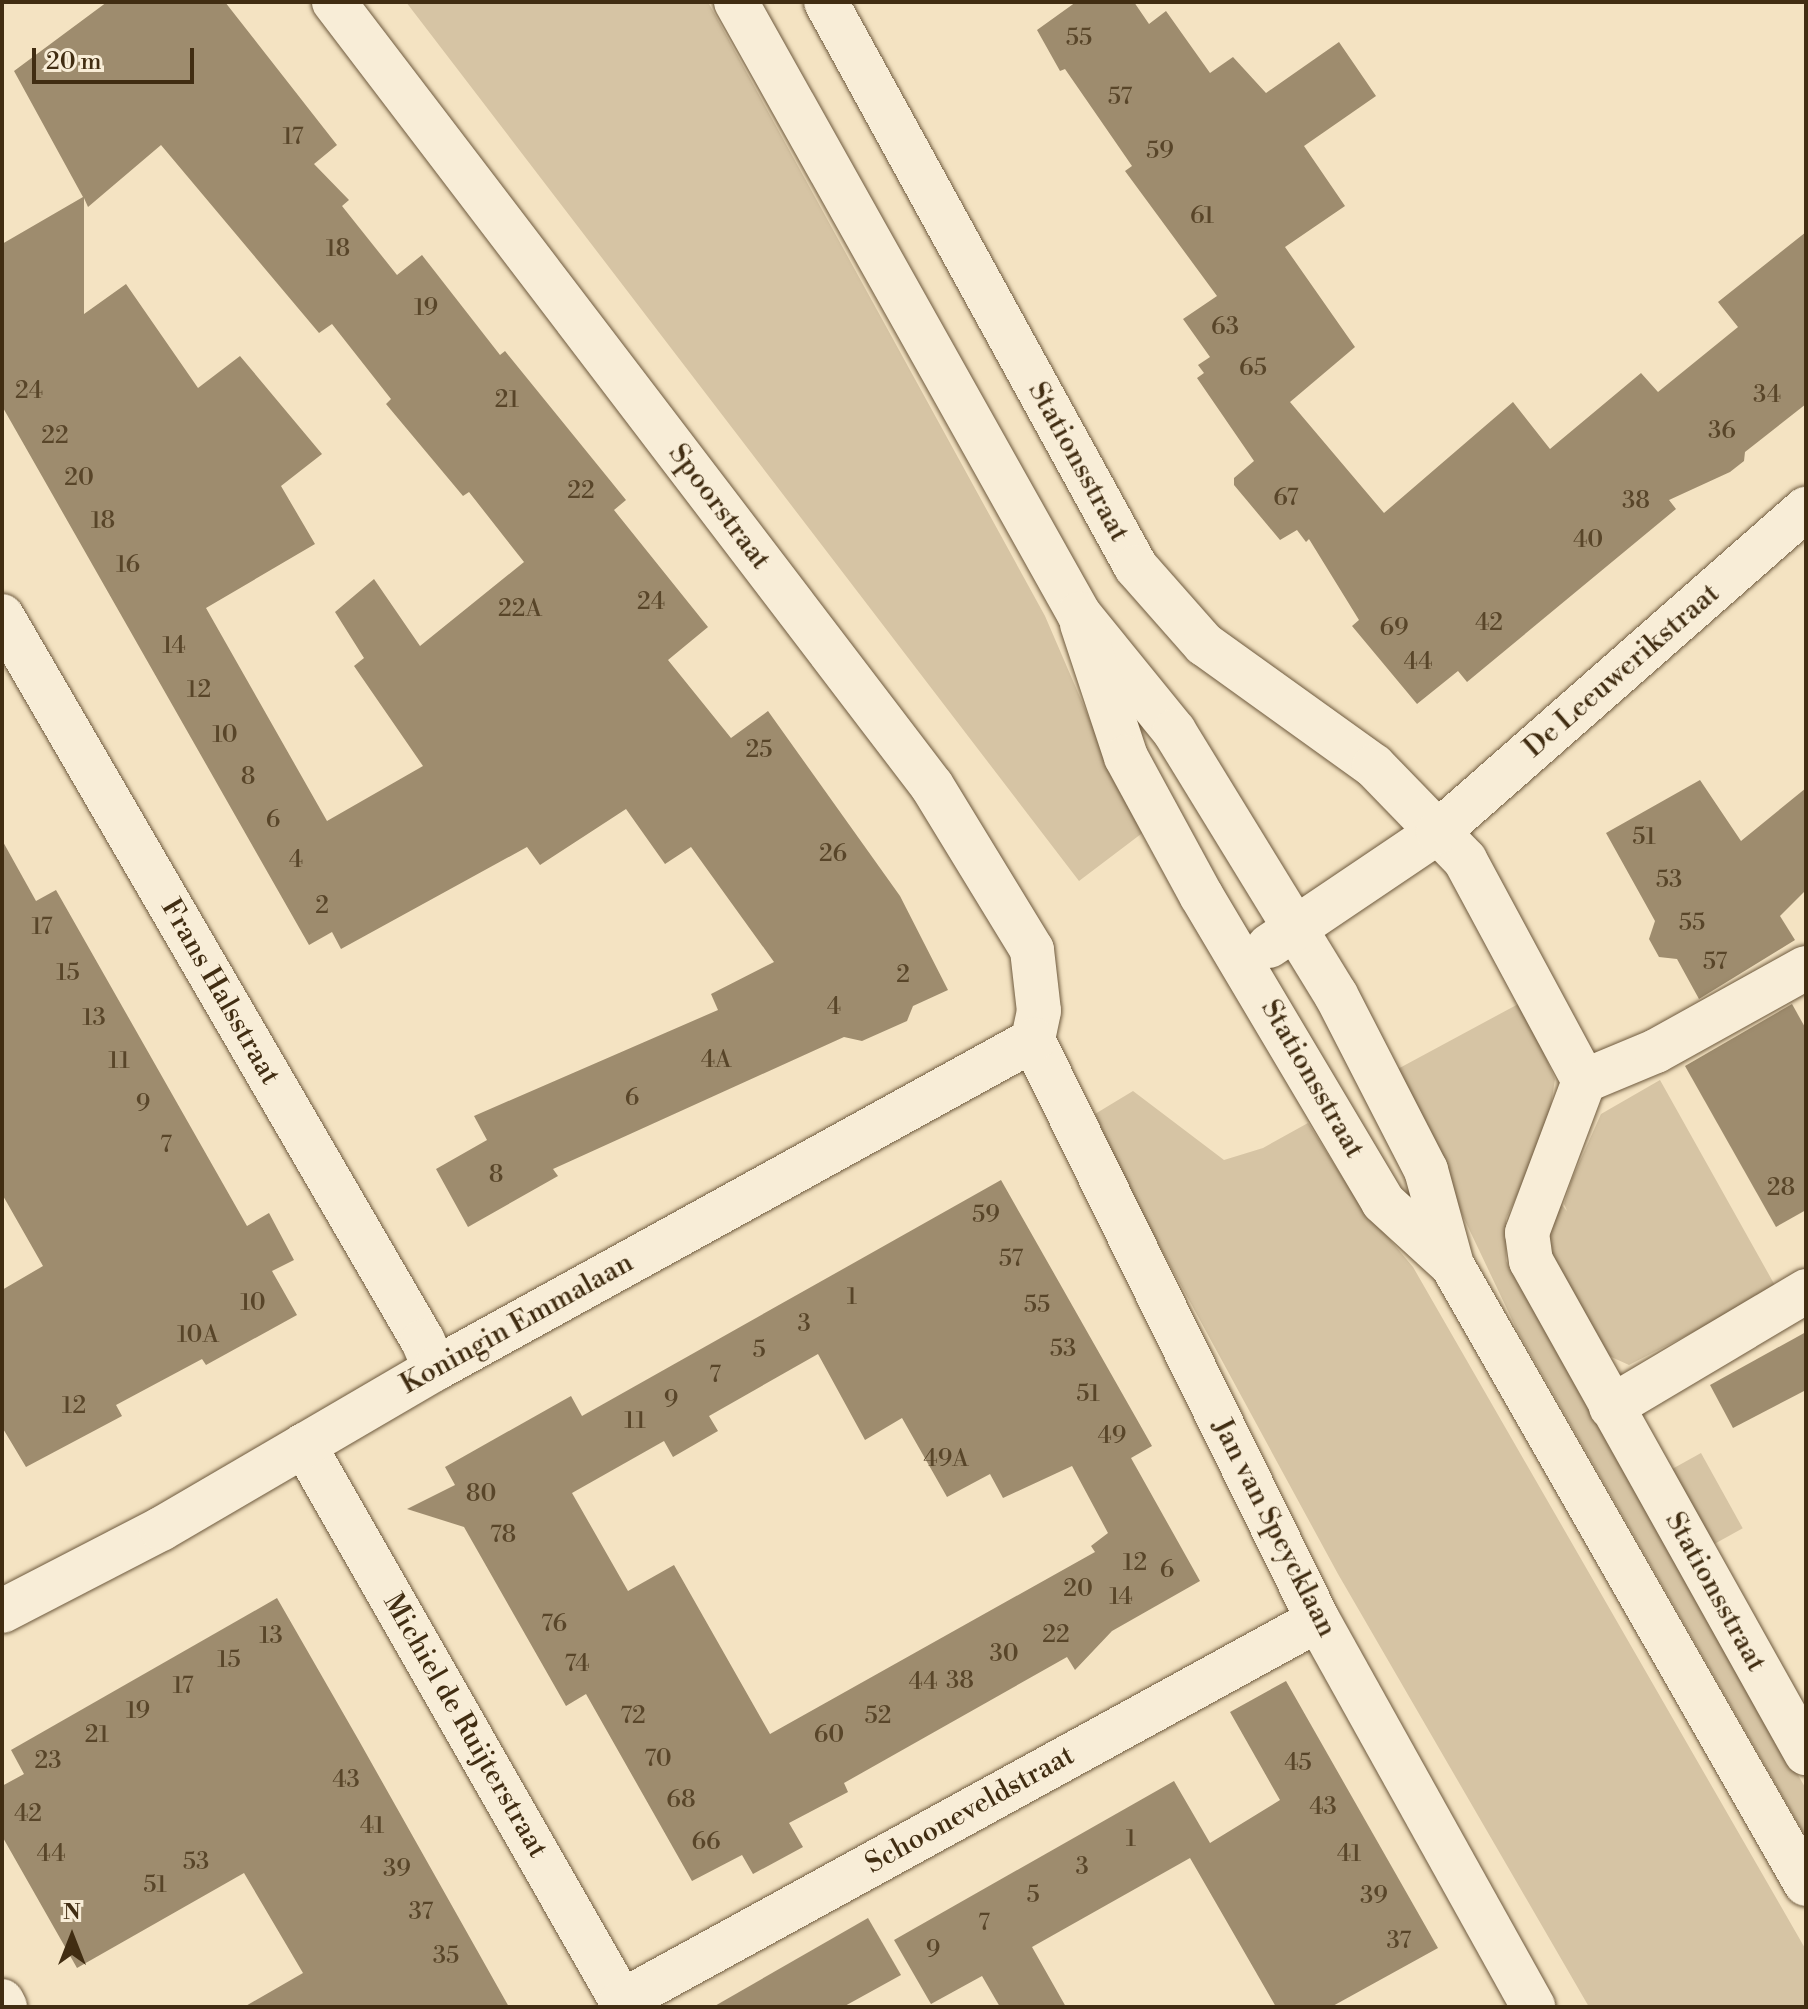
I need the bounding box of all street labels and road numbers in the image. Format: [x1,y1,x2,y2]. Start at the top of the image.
street label: Stationsstraat [1020,376,1136,548]
street label: Spoorstraat [661,438,777,576]
street label: De Leeuwerikstraat [1517,577,1727,765]
street label: Frans Halsstraat [153,893,287,1091]
street label: Stationsstraat [1253,994,1371,1164]
street label: Koningin Emmalaan [395,1246,639,1402]
street label: Jan van Speycklaan [1204,1413,1344,1643]
street label: Stationsstraat [1657,1506,1773,1678]
street label: Michiel de Ruijterstraat [376,1588,554,1864]
street label: Schooneveldstraat [860,1739,1080,1881]

